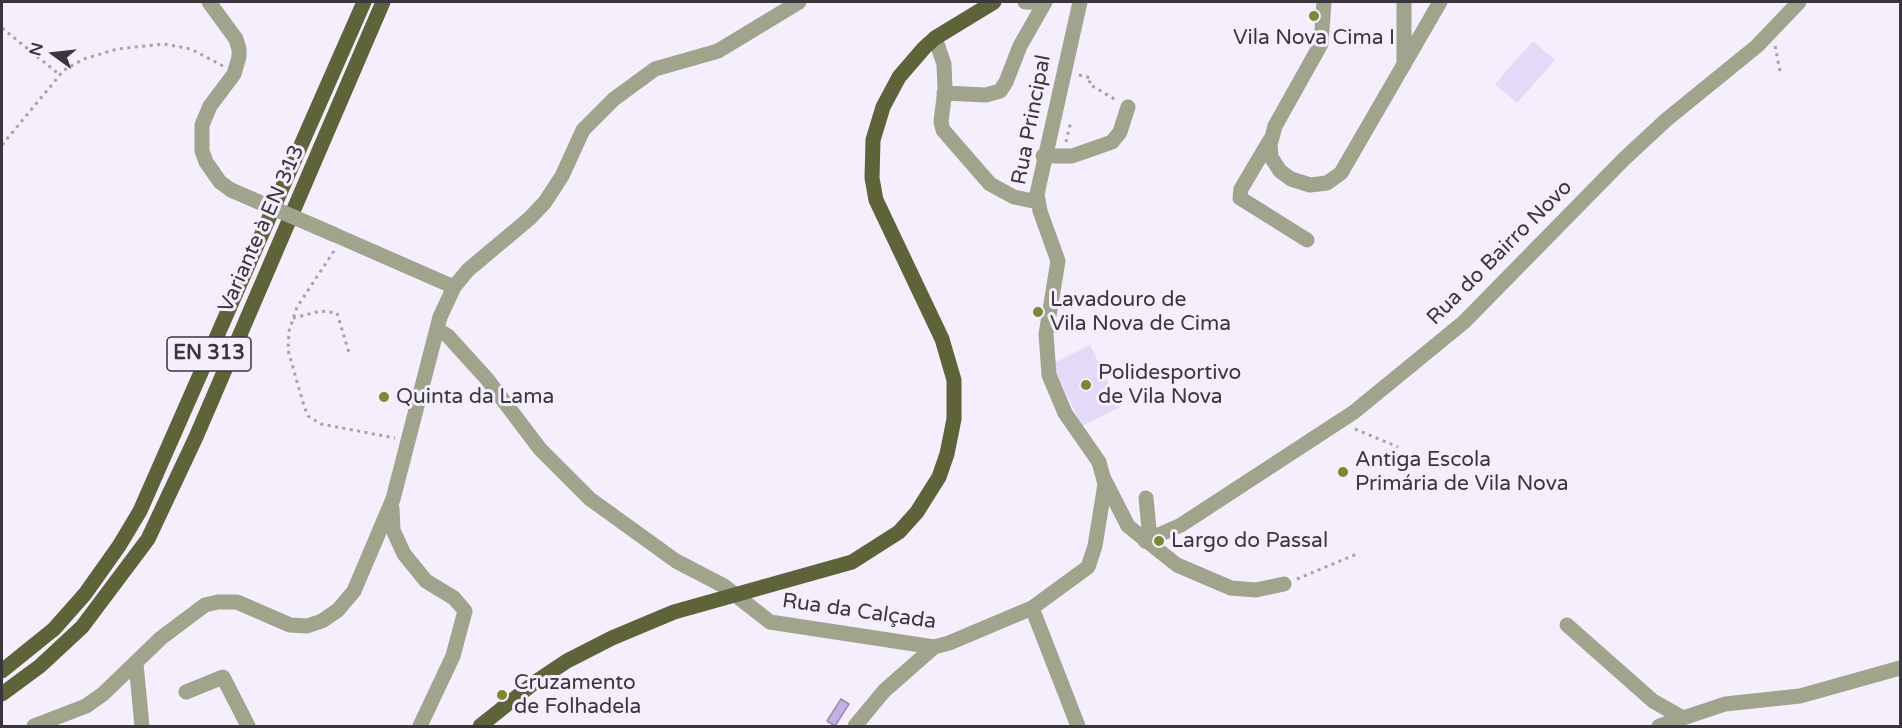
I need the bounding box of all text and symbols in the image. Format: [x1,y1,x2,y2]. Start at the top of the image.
marker: Vila Nova Cima I [1307,9,1321,23]
north arrow [24,24,84,84]
place label: Vila Nova Cima I [1233,25,1395,51]
text: N [25,41,48,58]
street label: Rua Principal [1007,53,1057,187]
street label: Variante à EN 313 [214,141,310,317]
street label: Rua do Bairro Novo [1422,175,1578,331]
place label: Lavadouro de Vila Nova de Cima [1050,287,1231,337]
marker: Lavadouro de Vila Nova de Cima [1031,305,1045,319]
road number: EN 313 [167,337,251,371]
place label: Polidesportivo de Vila Nova [1098,360,1241,410]
marker: Polidesportivo de Vila Nova [1079,378,1093,392]
place label: Quinta da Lama [396,384,554,410]
marker: Quinta da Lama [377,390,391,404]
place label: Antiga Escola Primária de Vila Nova [1355,447,1569,497]
marker: Antiga Escola Primária de Vila Nova [1336,465,1350,479]
place label: Largo do Passal [1171,528,1328,554]
marker: Largo do Passal [1152,534,1166,548]
street label: Rua da Calçada [780,589,938,635]
place label: Cruzamento de Folhadela [514,670,641,720]
marker: Cruzamento de Folhadela [495,688,509,702]

